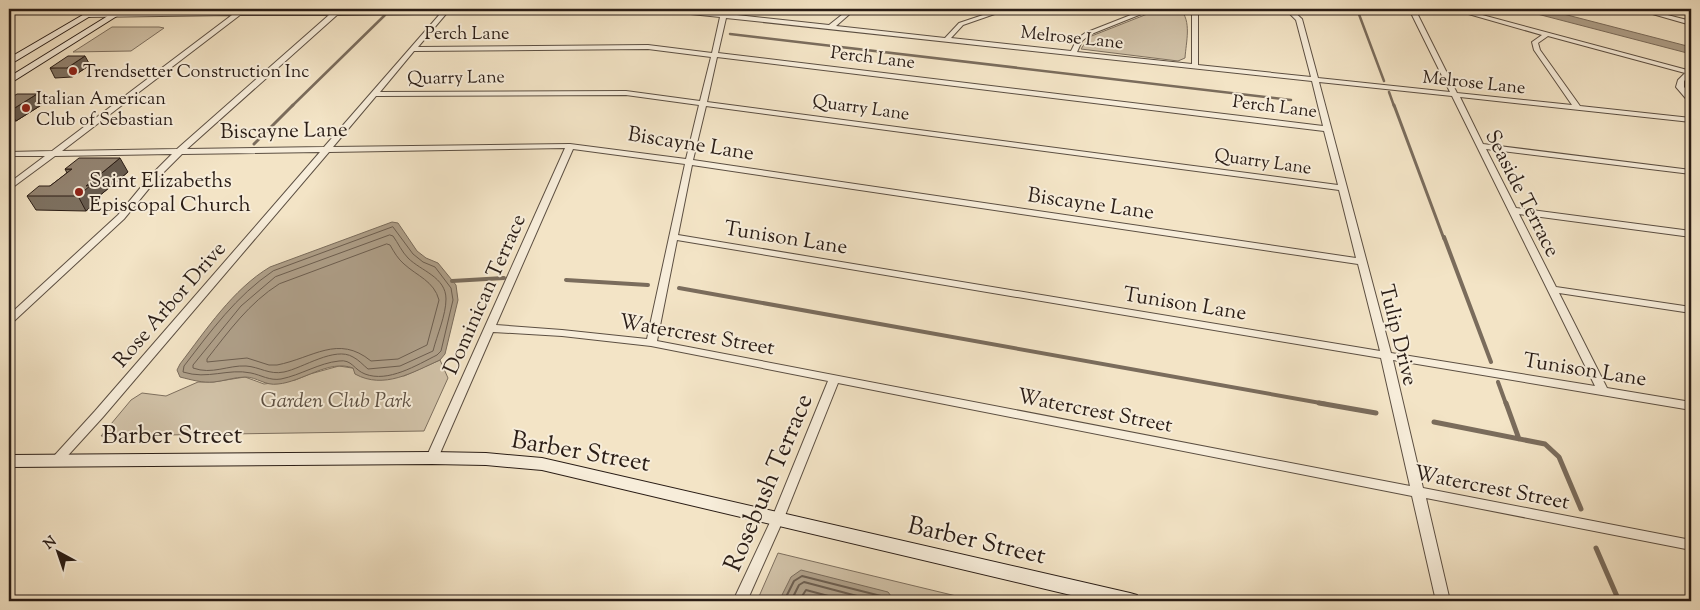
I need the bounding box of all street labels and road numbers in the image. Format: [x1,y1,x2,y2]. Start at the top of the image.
street label: Melrose Lane [1019,21,1125,57]
street label: Perch Lane [425,22,509,48]
street label: Perch Lane [829,41,917,77]
street label: Quarry Lane [407,65,505,93]
street label: Melrose Lane [1421,66,1527,102]
street label: Quarry Lane [810,89,911,129]
street label: Perch Lane [1231,90,1319,126]
street label: Biscayne Lane [220,116,348,148]
street label: Biscayne Lane [625,120,756,170]
street label: Seaside Terrace [1476,125,1566,263]
street label: Quarry Lane [1212,143,1313,183]
street label: Biscayne Lane [1025,181,1156,229]
street label: Dominican Terrace [437,210,535,380]
street label: Tunison Lane [722,214,849,264]
street label: Rose Arbor Drive [107,236,234,375]
street label: Tunison Lane [1121,280,1248,330]
street label: Tulip Drive [1370,282,1424,389]
street label: Watercrest Street [616,308,777,364]
street label: Tunison Lane [1521,346,1648,396]
street label: Watercrest Street [1014,382,1175,442]
street label: Rosebush Terrace [716,389,823,578]
street label: Barber Street [102,419,243,455]
street label: Barber Street [508,423,653,483]
street label: Watercrest Street [1411,459,1572,519]
street label: Barber Street [904,509,1049,575]

